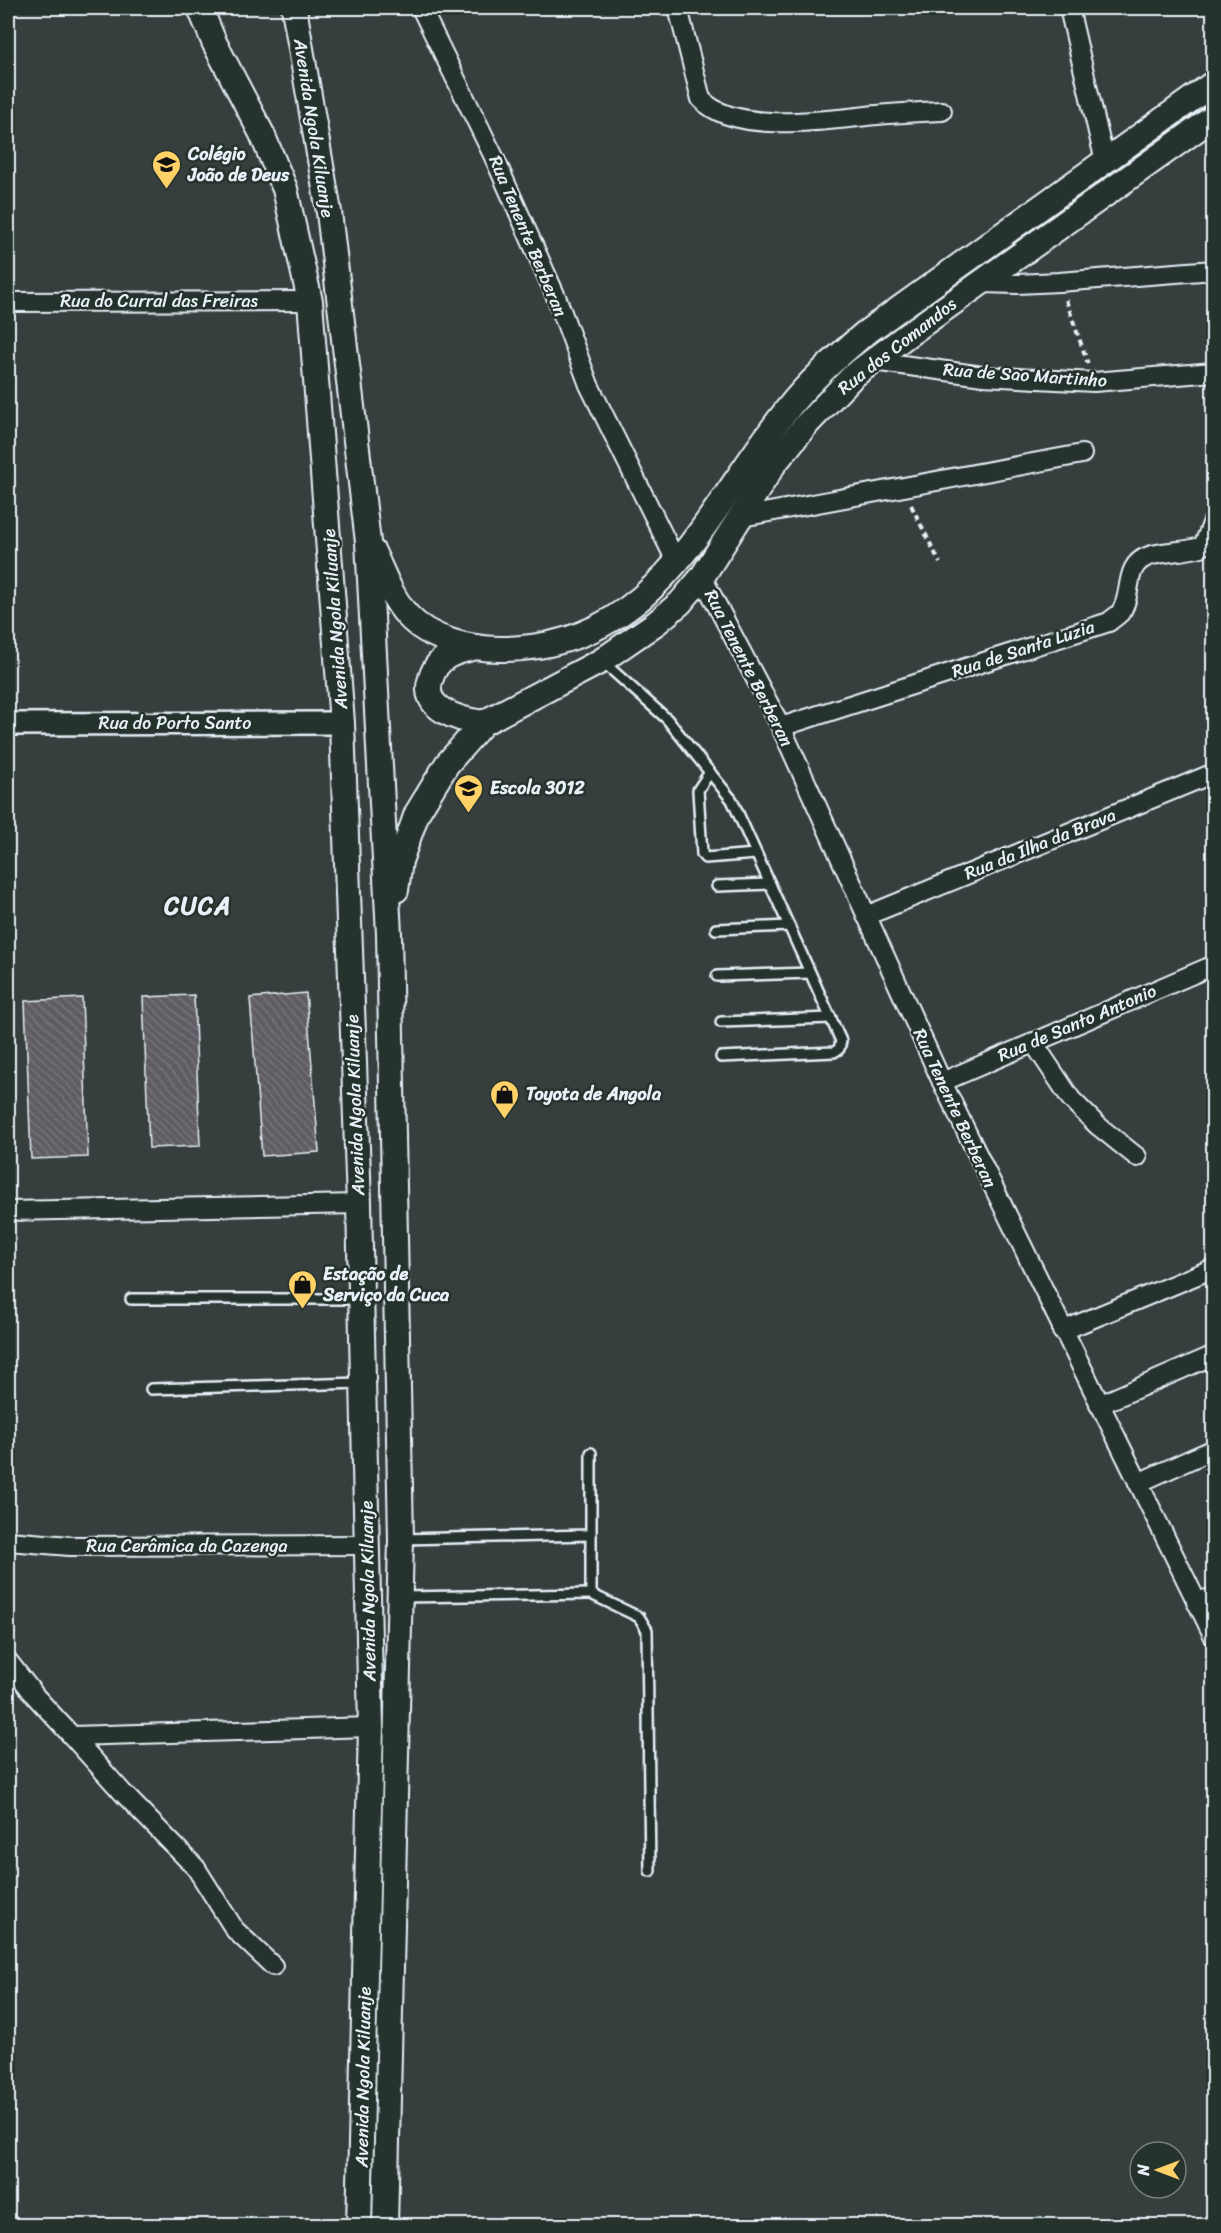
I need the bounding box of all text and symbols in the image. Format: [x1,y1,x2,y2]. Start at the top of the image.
street label: Avenida Ngola Kiluanje [284,35,344,220]
place label: Colégio João de Deus [187,138,290,191]
school or university icon: Colégio João de Deus [151,148,183,190]
street label: Rua Tenente Berberan [479,150,577,322]
street label: Rua do Curral das Freiras [60,285,258,317]
street label: Rua dos Comandos [830,289,964,403]
street label: Rua de Sao Martinho [942,353,1108,397]
street label: Avenida Ngola Kiluanje [313,527,357,711]
street label: Rua Tenente Berberan [695,584,803,753]
street label: Rua de Santa Luzia [947,611,1100,687]
street label: Rua do Porto Santo [99,707,251,739]
school or university icon: Escola 3012 [453,772,485,814]
place label: Escola 3012 [490,772,585,804]
street label: Rua da Ilha da Brava [959,799,1121,889]
district label: CUCA [163,885,232,927]
street label: Rua de Santo Antonio [992,975,1162,1071]
street label: Avenida Ngola Kiluanje [336,1014,374,1197]
street label: Rua Tenente Berberan [904,1023,1006,1193]
shop icon: Toyota de Angola [489,1078,521,1120]
place label: Toyota de Angola [526,1078,662,1110]
place label: Estação de Serviço da Cuca [322,1258,450,1311]
shop icon: Estação de Serviço da Cuca [286,1268,318,1310]
street label: Avenida Ngola Kiluanje [350,1500,386,1683]
street label: Rua Cerâmica da Cazenga [86,1530,288,1562]
street label: Avenida Ngola Kiluanje [345,1986,381,2169]
north arrow [1128,2140,1188,2200]
text: N [1129,2164,1158,2177]

